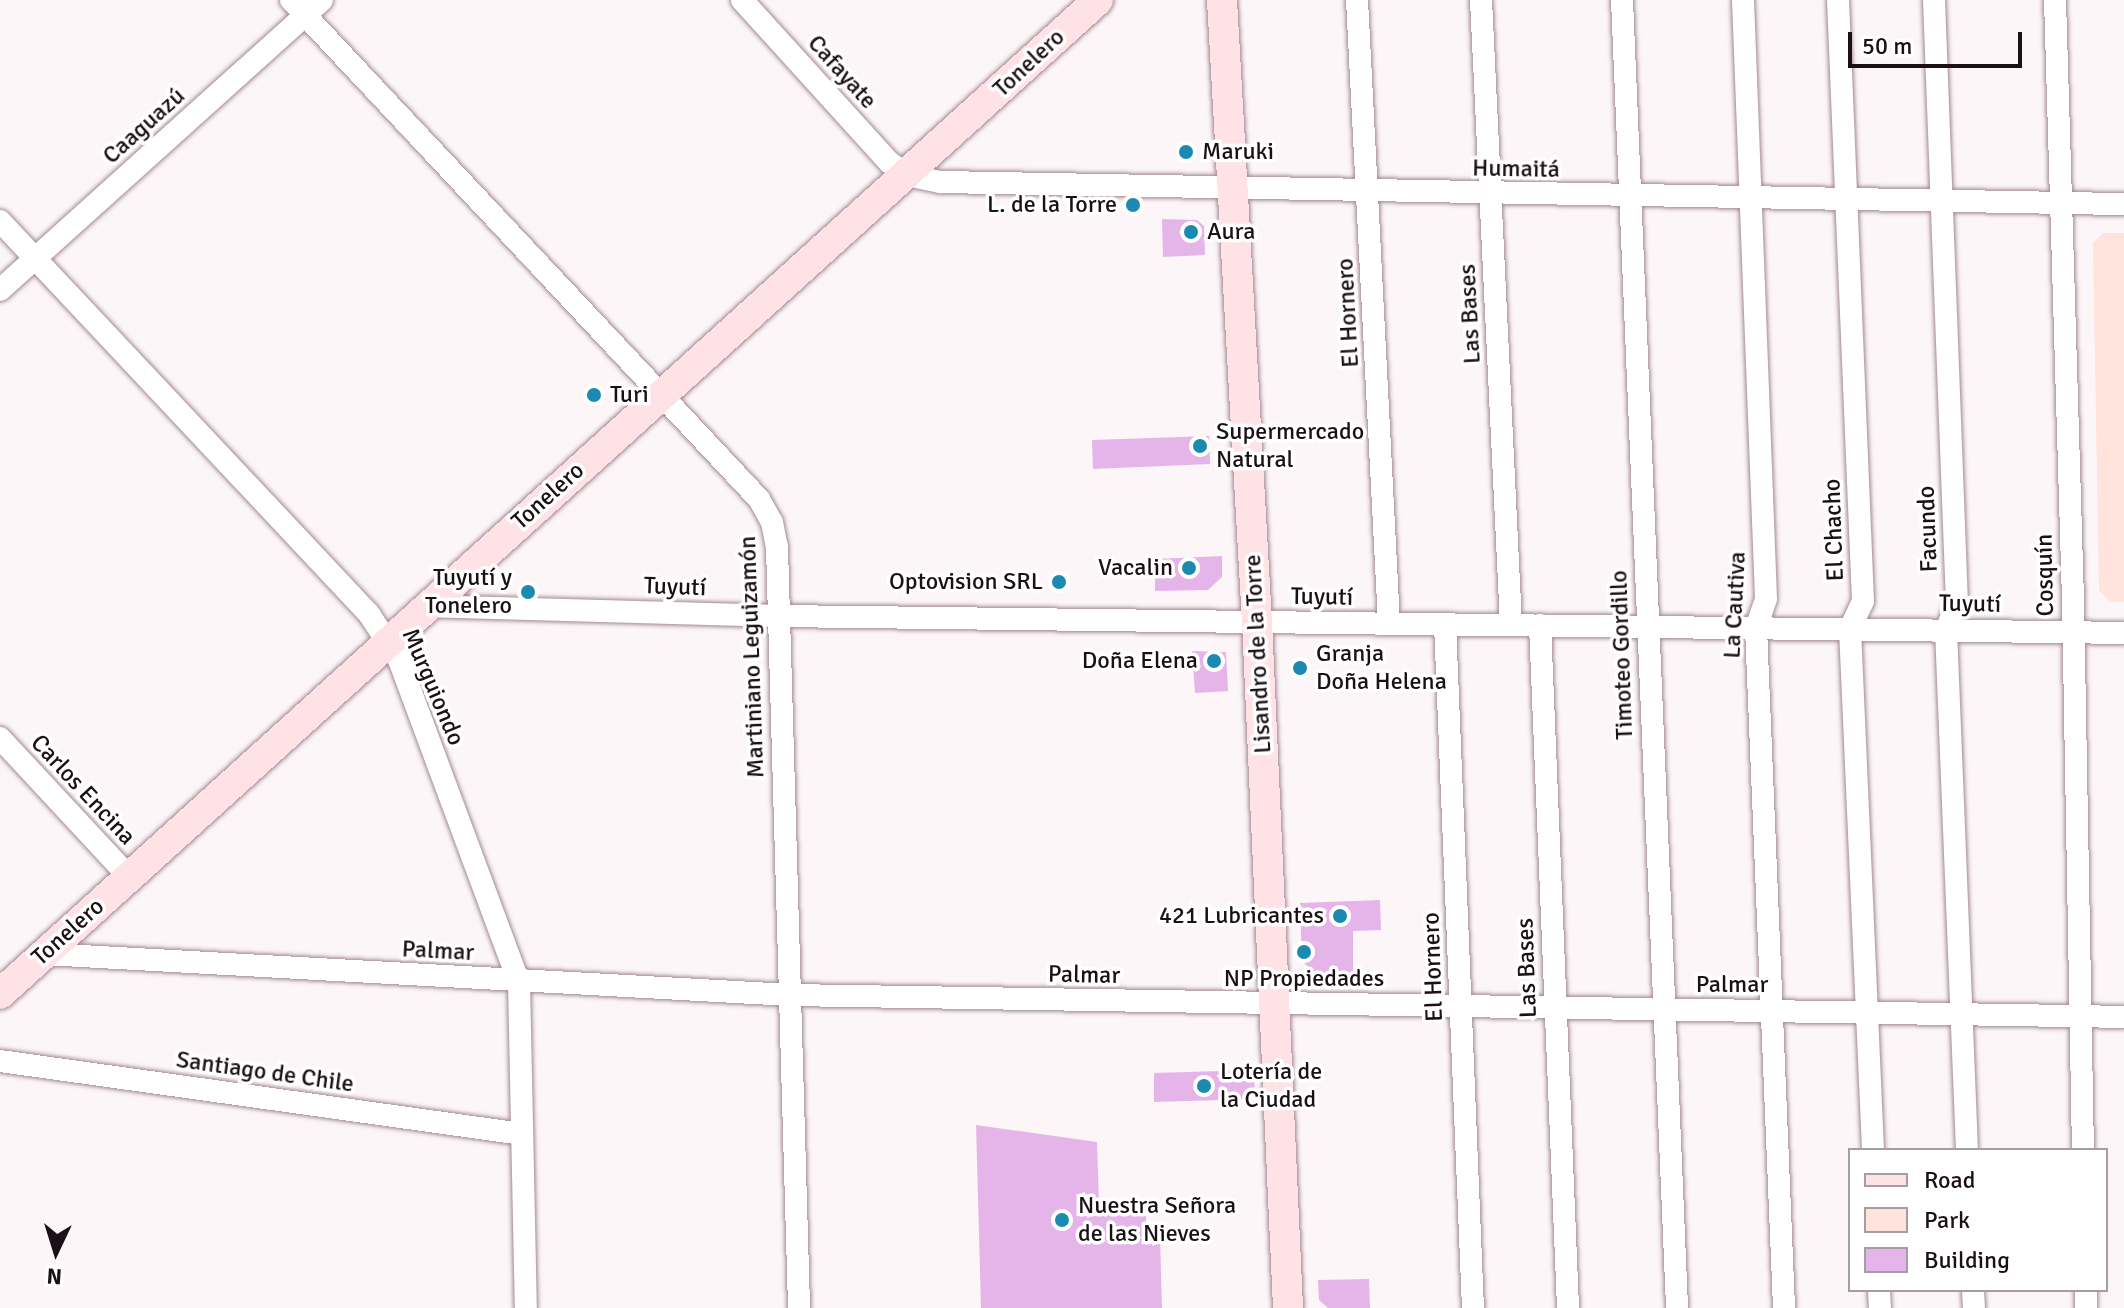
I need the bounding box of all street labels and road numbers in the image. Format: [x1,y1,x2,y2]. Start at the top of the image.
street label: Tonelero [987,23,1071,103]
street label: Cafayate [801,29,883,115]
street label: Caaguazú [97,82,191,170]
street label: Humaitá [1472,154,1560,184]
street label: El Hornero [1331,258,1365,368]
street label: Las Bases [1453,263,1487,365]
street label: Tonelero [506,456,590,536]
street label: El Chacho [1818,478,1850,582]
street label: Facundo [1912,485,1944,573]
street label: Cosquín [2030,533,2060,617]
street label: Martiniano Leguizamón [733,535,771,779]
street label: La Cautiva [1718,551,1752,659]
street label: Lisandro de la Torre [1238,554,1278,754]
street label: Timoteo Gordillo [1605,570,1639,740]
street label: Tuyutí [643,572,707,602]
street label: Tuyutí [1291,582,1353,612]
street label: Tuyutí [1939,589,2001,619]
street label: Murguiondo [395,624,471,750]
street label: Carlos Encina [25,729,141,851]
street label: Tonelero [26,892,110,972]
street label: El Hornero [1417,912,1449,1022]
street label: Las Bases [1511,918,1543,1018]
street label: Palmar [401,935,475,967]
street label: Palmar [1048,960,1120,990]
street label: Palmar [1696,971,1768,999]
street label: Santiago de Chile [174,1045,356,1099]

